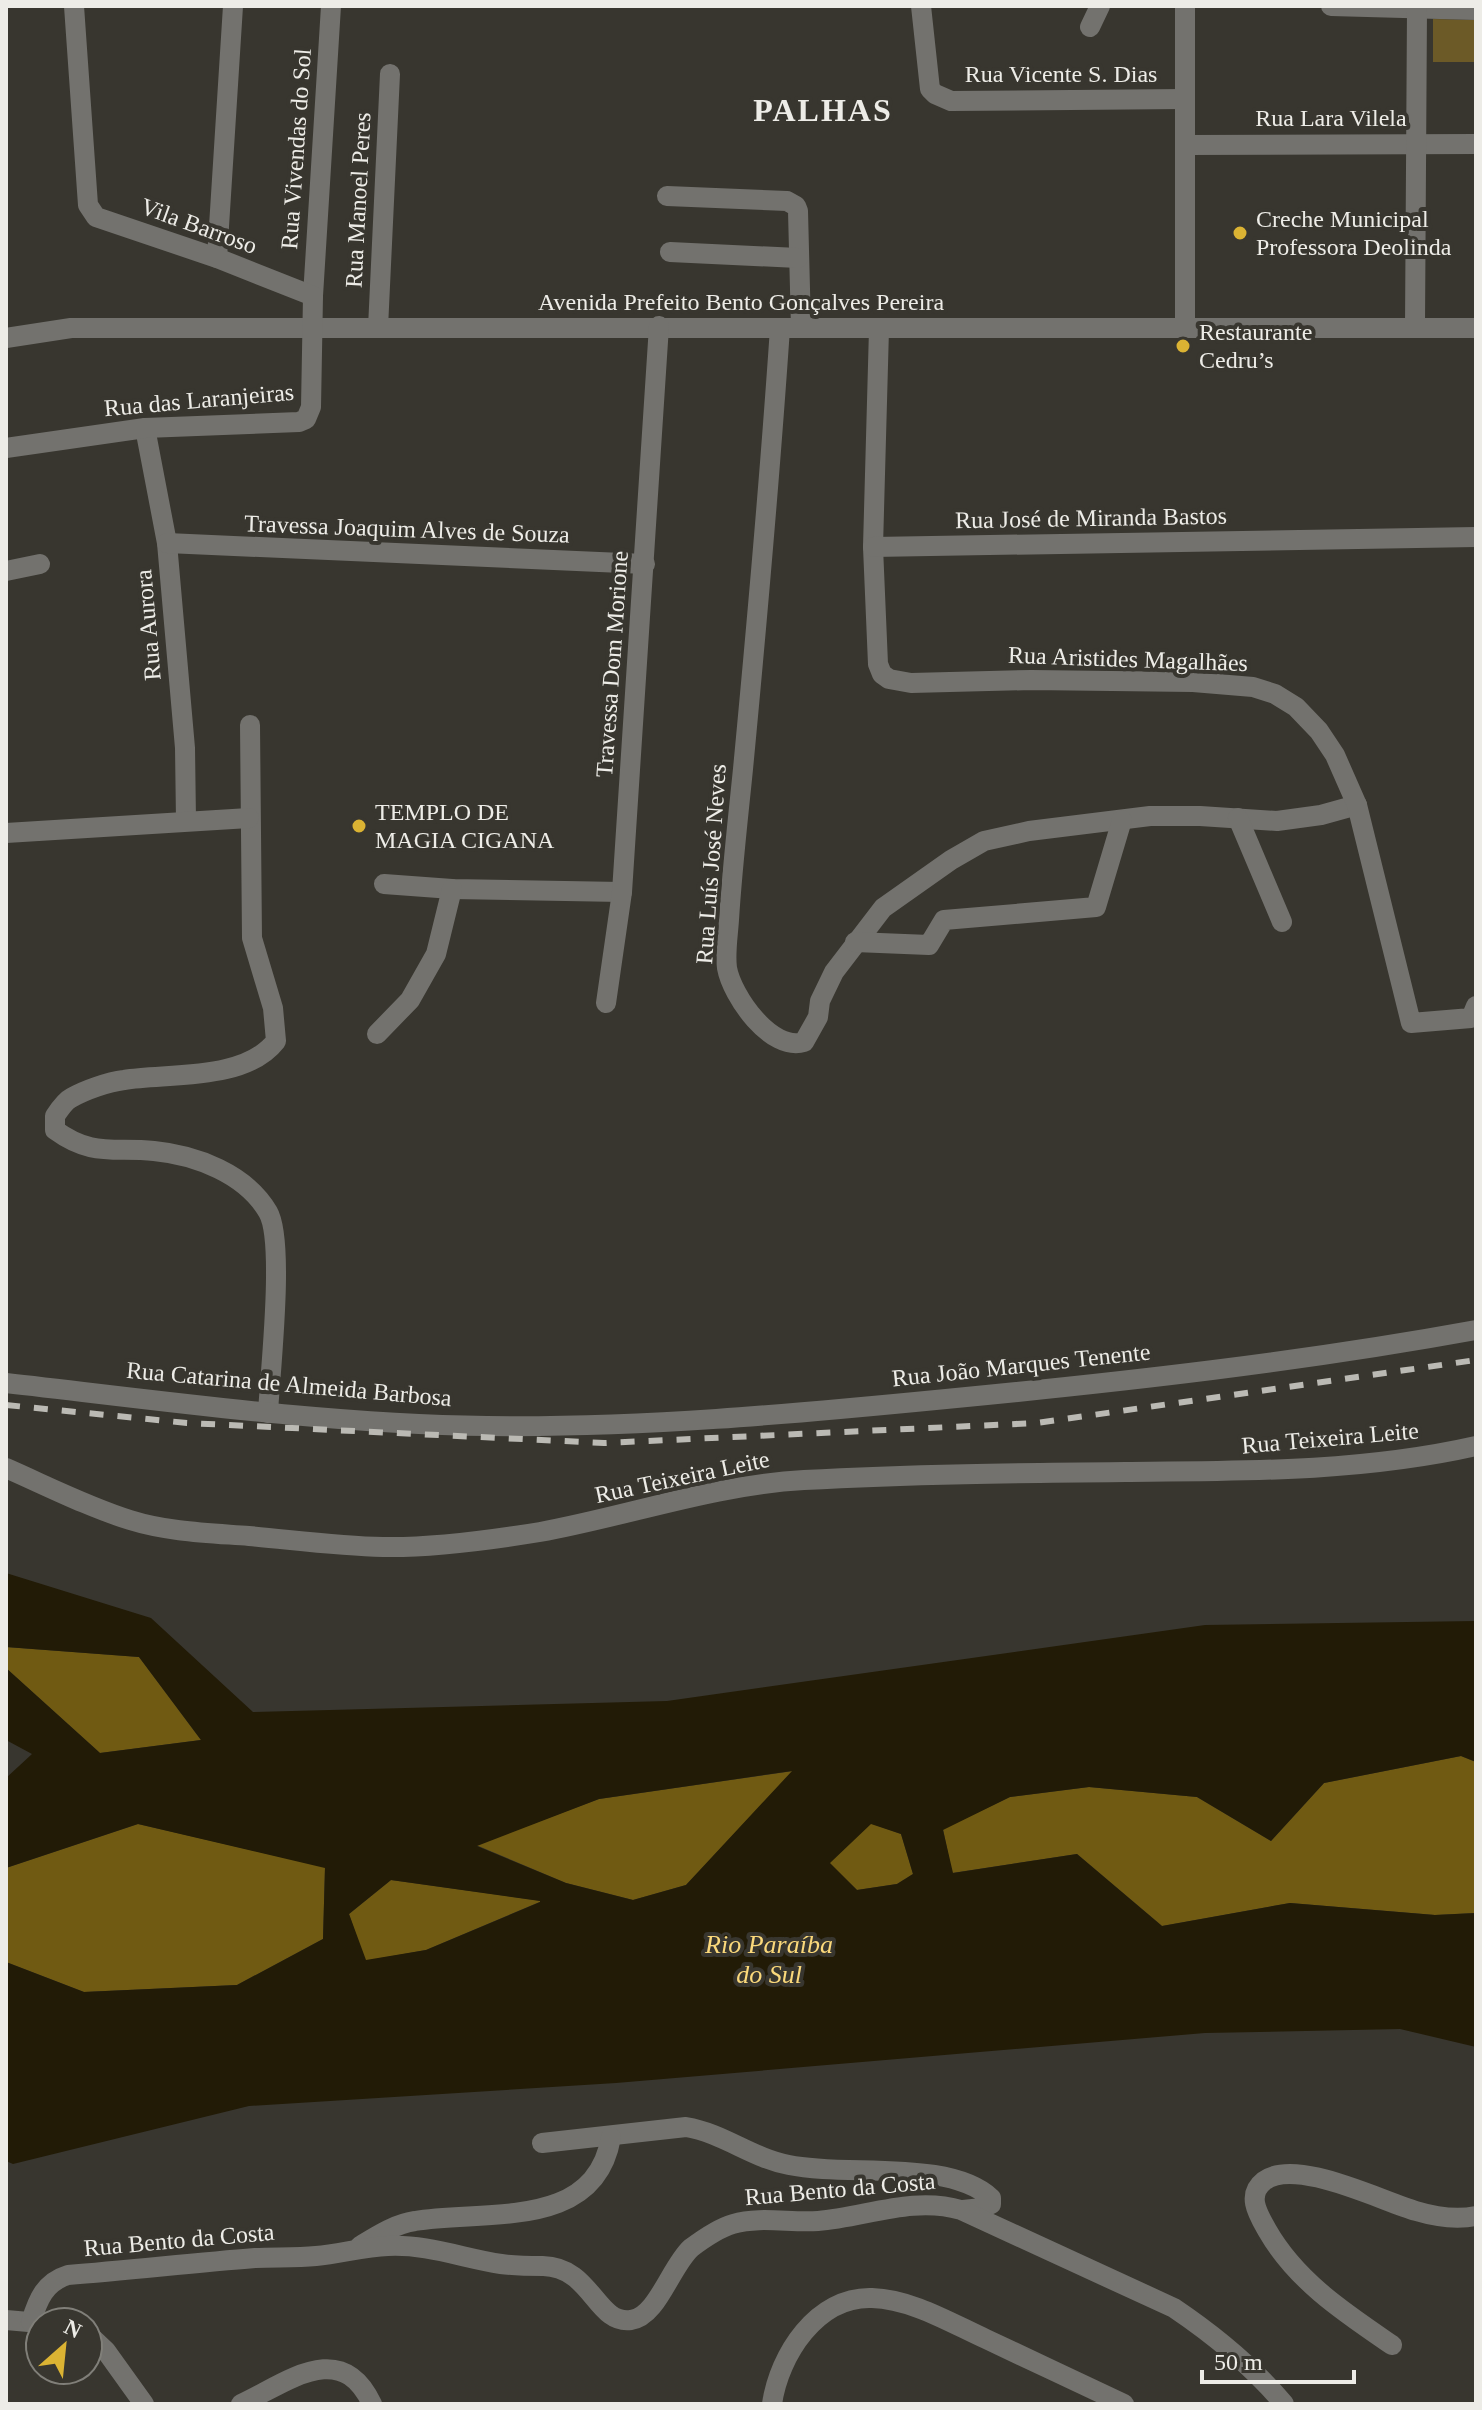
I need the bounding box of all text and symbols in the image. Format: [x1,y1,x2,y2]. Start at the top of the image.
street label: Rua Vivendas do Sol [276,47,316,250]
street label: Rua Vicente S. Dias [965,61,1157,87]
district label: PALHAS [753,92,893,128]
street label: Rua Lara Vilela [1255,105,1407,131]
street label: Rua Manoel Peres [340,111,376,289]
street label: Vila Barroso [137,193,261,259]
place label: Creche Municipal Professora Deolinda [1256,206,1452,260]
marker: Creche Municipal Professora Deolinda [1231,224,1249,242]
street label: Avenida Prefeito Bento Gonçalves Pereira [538,289,944,315]
place label: Restaurante Cedru’s [1199,319,1312,373]
marker: Restaurante Cedru’s [1174,337,1192,355]
street label: Rua das Laranjeiras [103,379,295,421]
street label: Rua José de Miranda Bastos [955,503,1227,533]
street label: Travessa Joaquim Alves de Souza [244,510,571,548]
street label: Travessa Dom Morione [591,550,633,778]
street label: Rua Aurora [130,568,166,682]
street label: Rua Aristides Magalhães [1008,642,1248,676]
street label: Rua Luís José Neves [691,763,731,965]
place label: TEMPLO DE MAGIA CIGANA [375,799,555,853]
marker: TEMPLO DE MAGIA CIGANA [350,817,368,835]
street label: Rua João Marques Tenente [890,1338,1152,1392]
street label: Rua Catarina de Almeida Barbosa [125,1357,453,1411]
street label: Rua Teixeira Leite [1240,1417,1420,1459]
street label: Rua Teixeira Leite [592,1446,772,1508]
water label: Rio Paraíba do Sul [704,1930,833,1989]
street label: Rua Bento da Costa [744,2168,937,2210]
street label: Rua Bento da Costa [83,2219,276,2261]
north arrow [24,2306,104,2386]
text: N [60,2314,86,2343]
scale bar [1202,2334,1354,2384]
text: 50 m [1214,2349,1263,2375]

